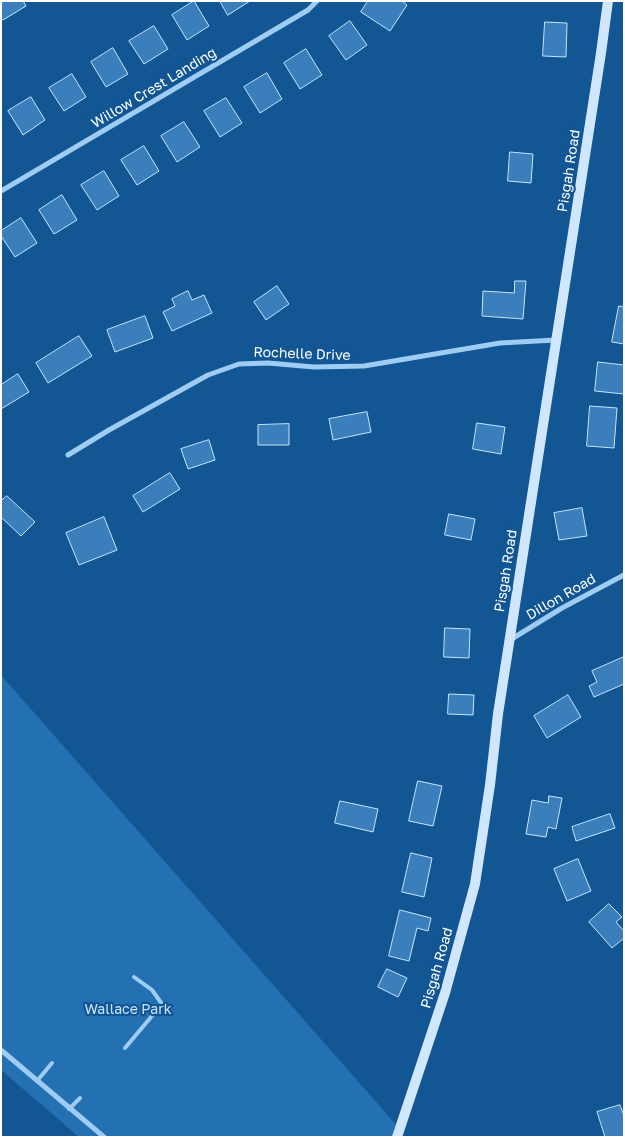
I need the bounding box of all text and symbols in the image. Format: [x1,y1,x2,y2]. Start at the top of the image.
street label: Willow Crest Landing [88,44,220,132]
street label: Pisgah Road [554,129,584,213]
street label: Rochelle Drive [253,344,351,364]
street label: Pisgah Road [491,529,521,613]
street label: Dillon Road [523,570,599,624]
street label: Pisgah Road [417,926,457,1010]
park label: Wallace Park [84,1002,172,1018]

